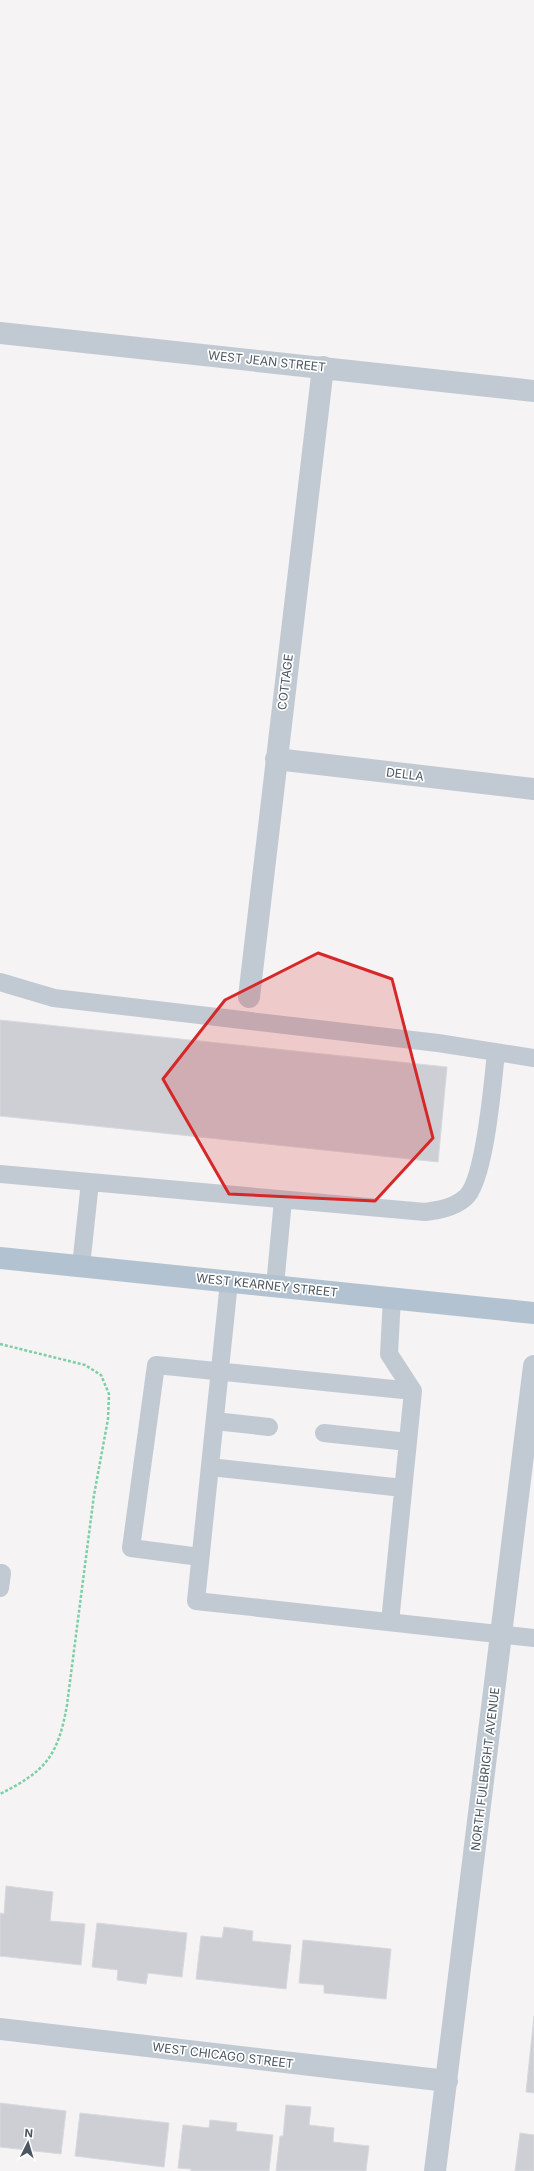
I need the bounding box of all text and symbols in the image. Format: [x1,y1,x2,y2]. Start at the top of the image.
street label: WEST JEAN STREET [208,347,327,375]
street label: COTTAGE [274,653,296,711]
street label: DELLA [385,764,425,784]
street label: WEST KEARNEY STREET [195,1270,339,1300]
street label: NORTH FULBRIGHT AVENUE [468,1686,502,1852]
street label: WEST CHICAGO STREET [152,2039,295,2071]
north arrow [8,2123,48,2163]
text: N [24,2126,34,2140]

